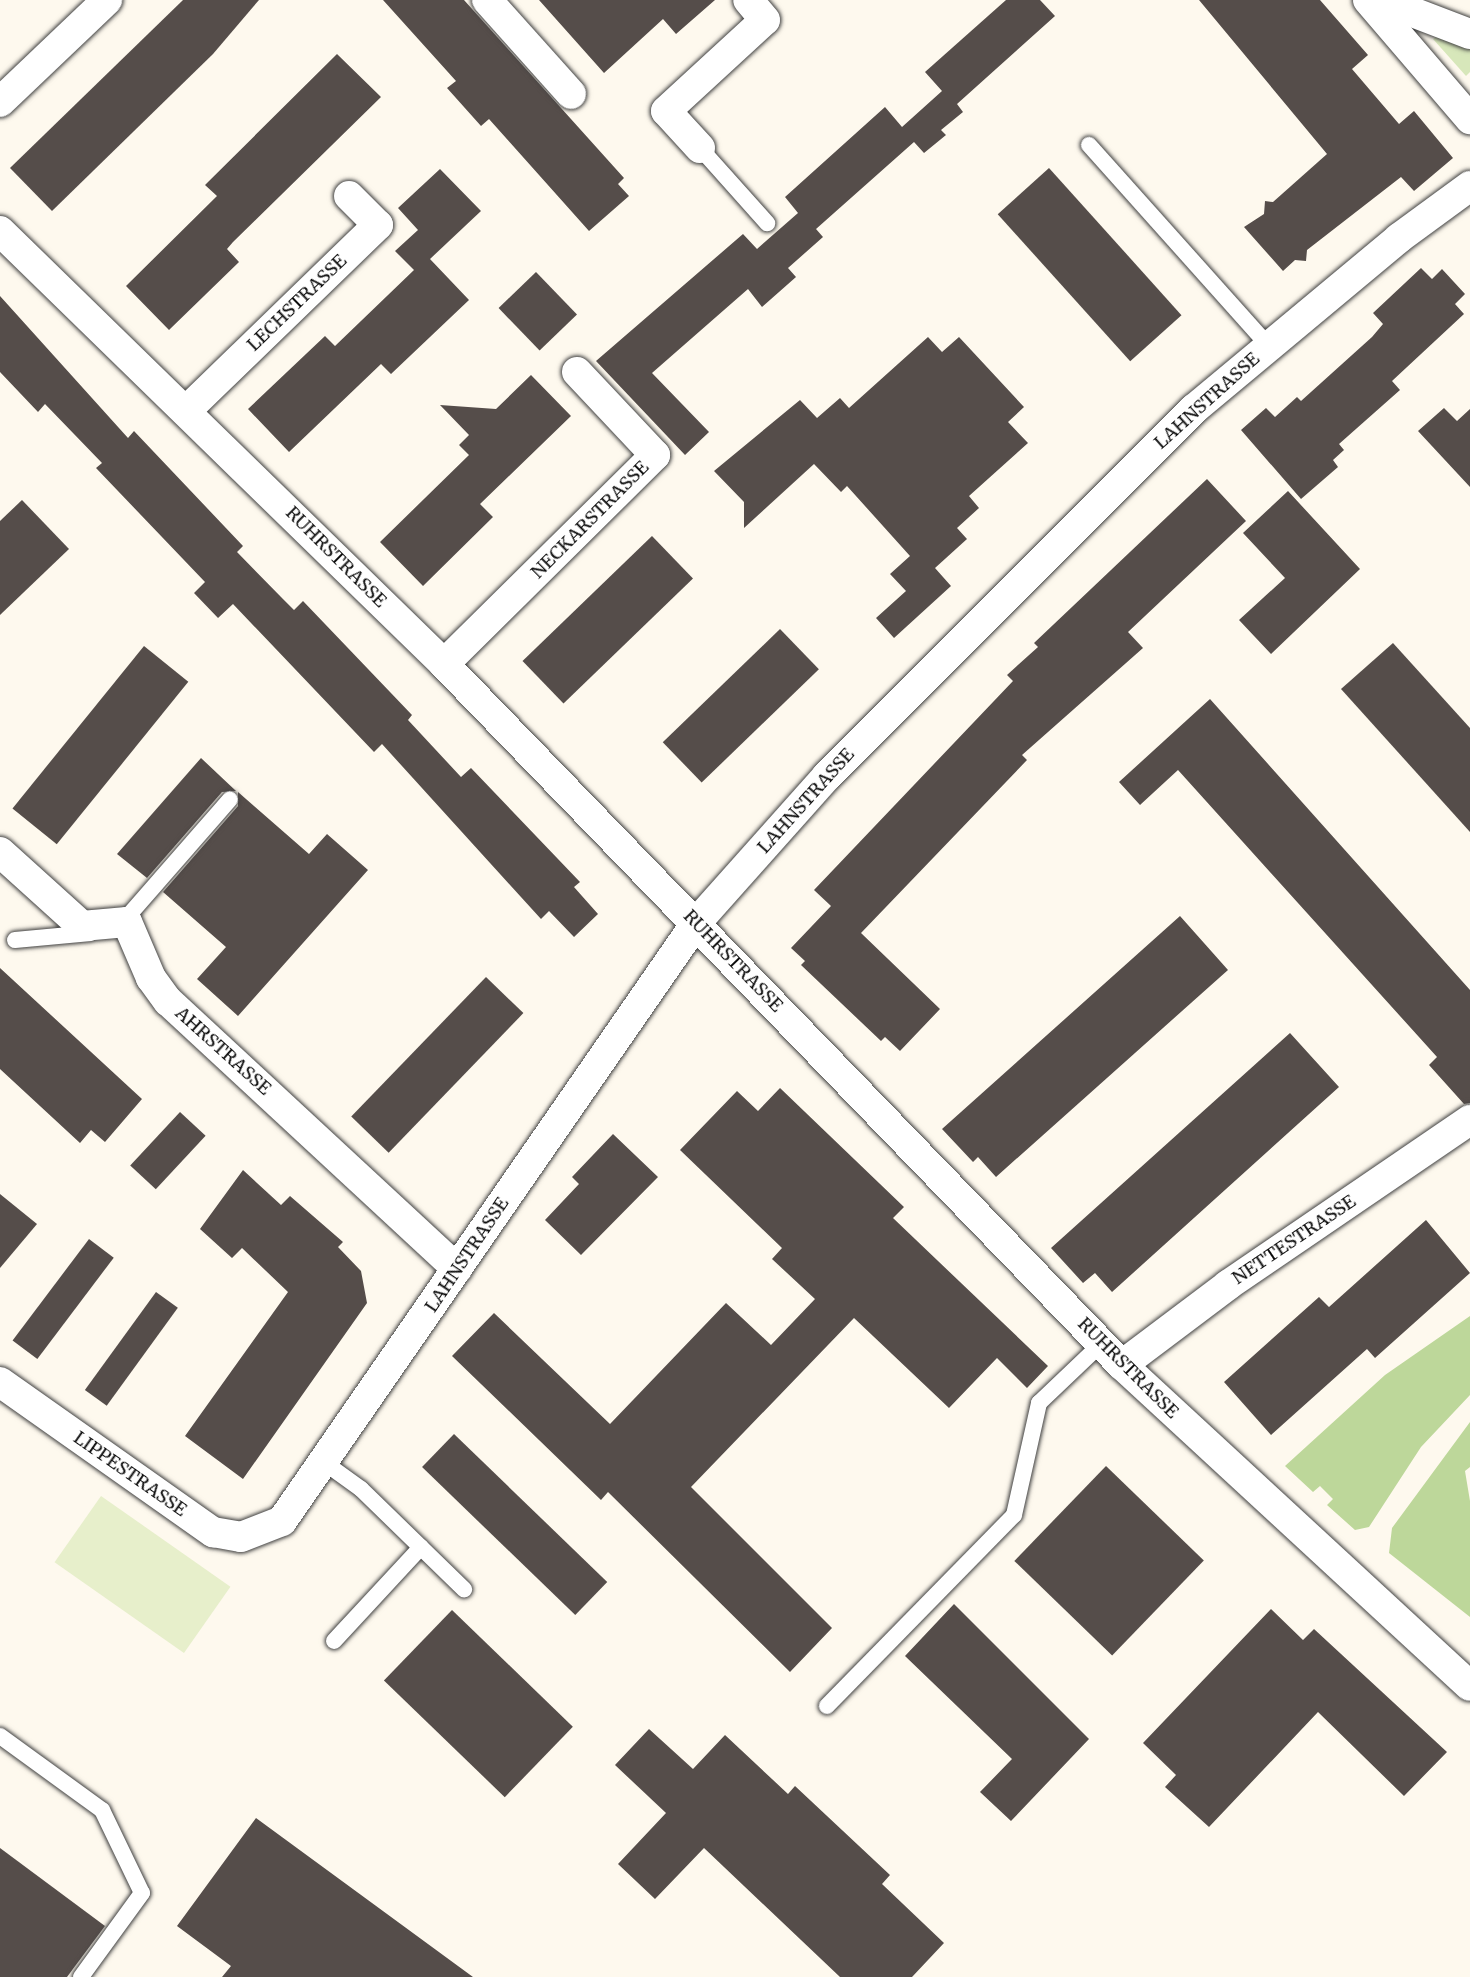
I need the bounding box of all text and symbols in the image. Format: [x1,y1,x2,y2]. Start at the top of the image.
street label: LECHSTRASSE [243,250,351,356]
street label: LAHNSTRASSE [1150,348,1264,454]
street label: NECKARSTRASSE [527,457,653,583]
street label: RUHRSTRASSE [281,502,391,612]
street label: LAHNSTRASSE [753,744,859,858]
street label: RUHRSTRASSE [679,906,787,1016]
street label: AHRSTRASSE [171,1003,275,1099]
street label: NETTESTRASSE [1228,1191,1360,1289]
street label: LAHNSTRASSE [421,1194,513,1316]
street label: RUHRSTRASSE [1073,1313,1183,1423]
street label: LIPPESTRASSE [69,1427,191,1521]

